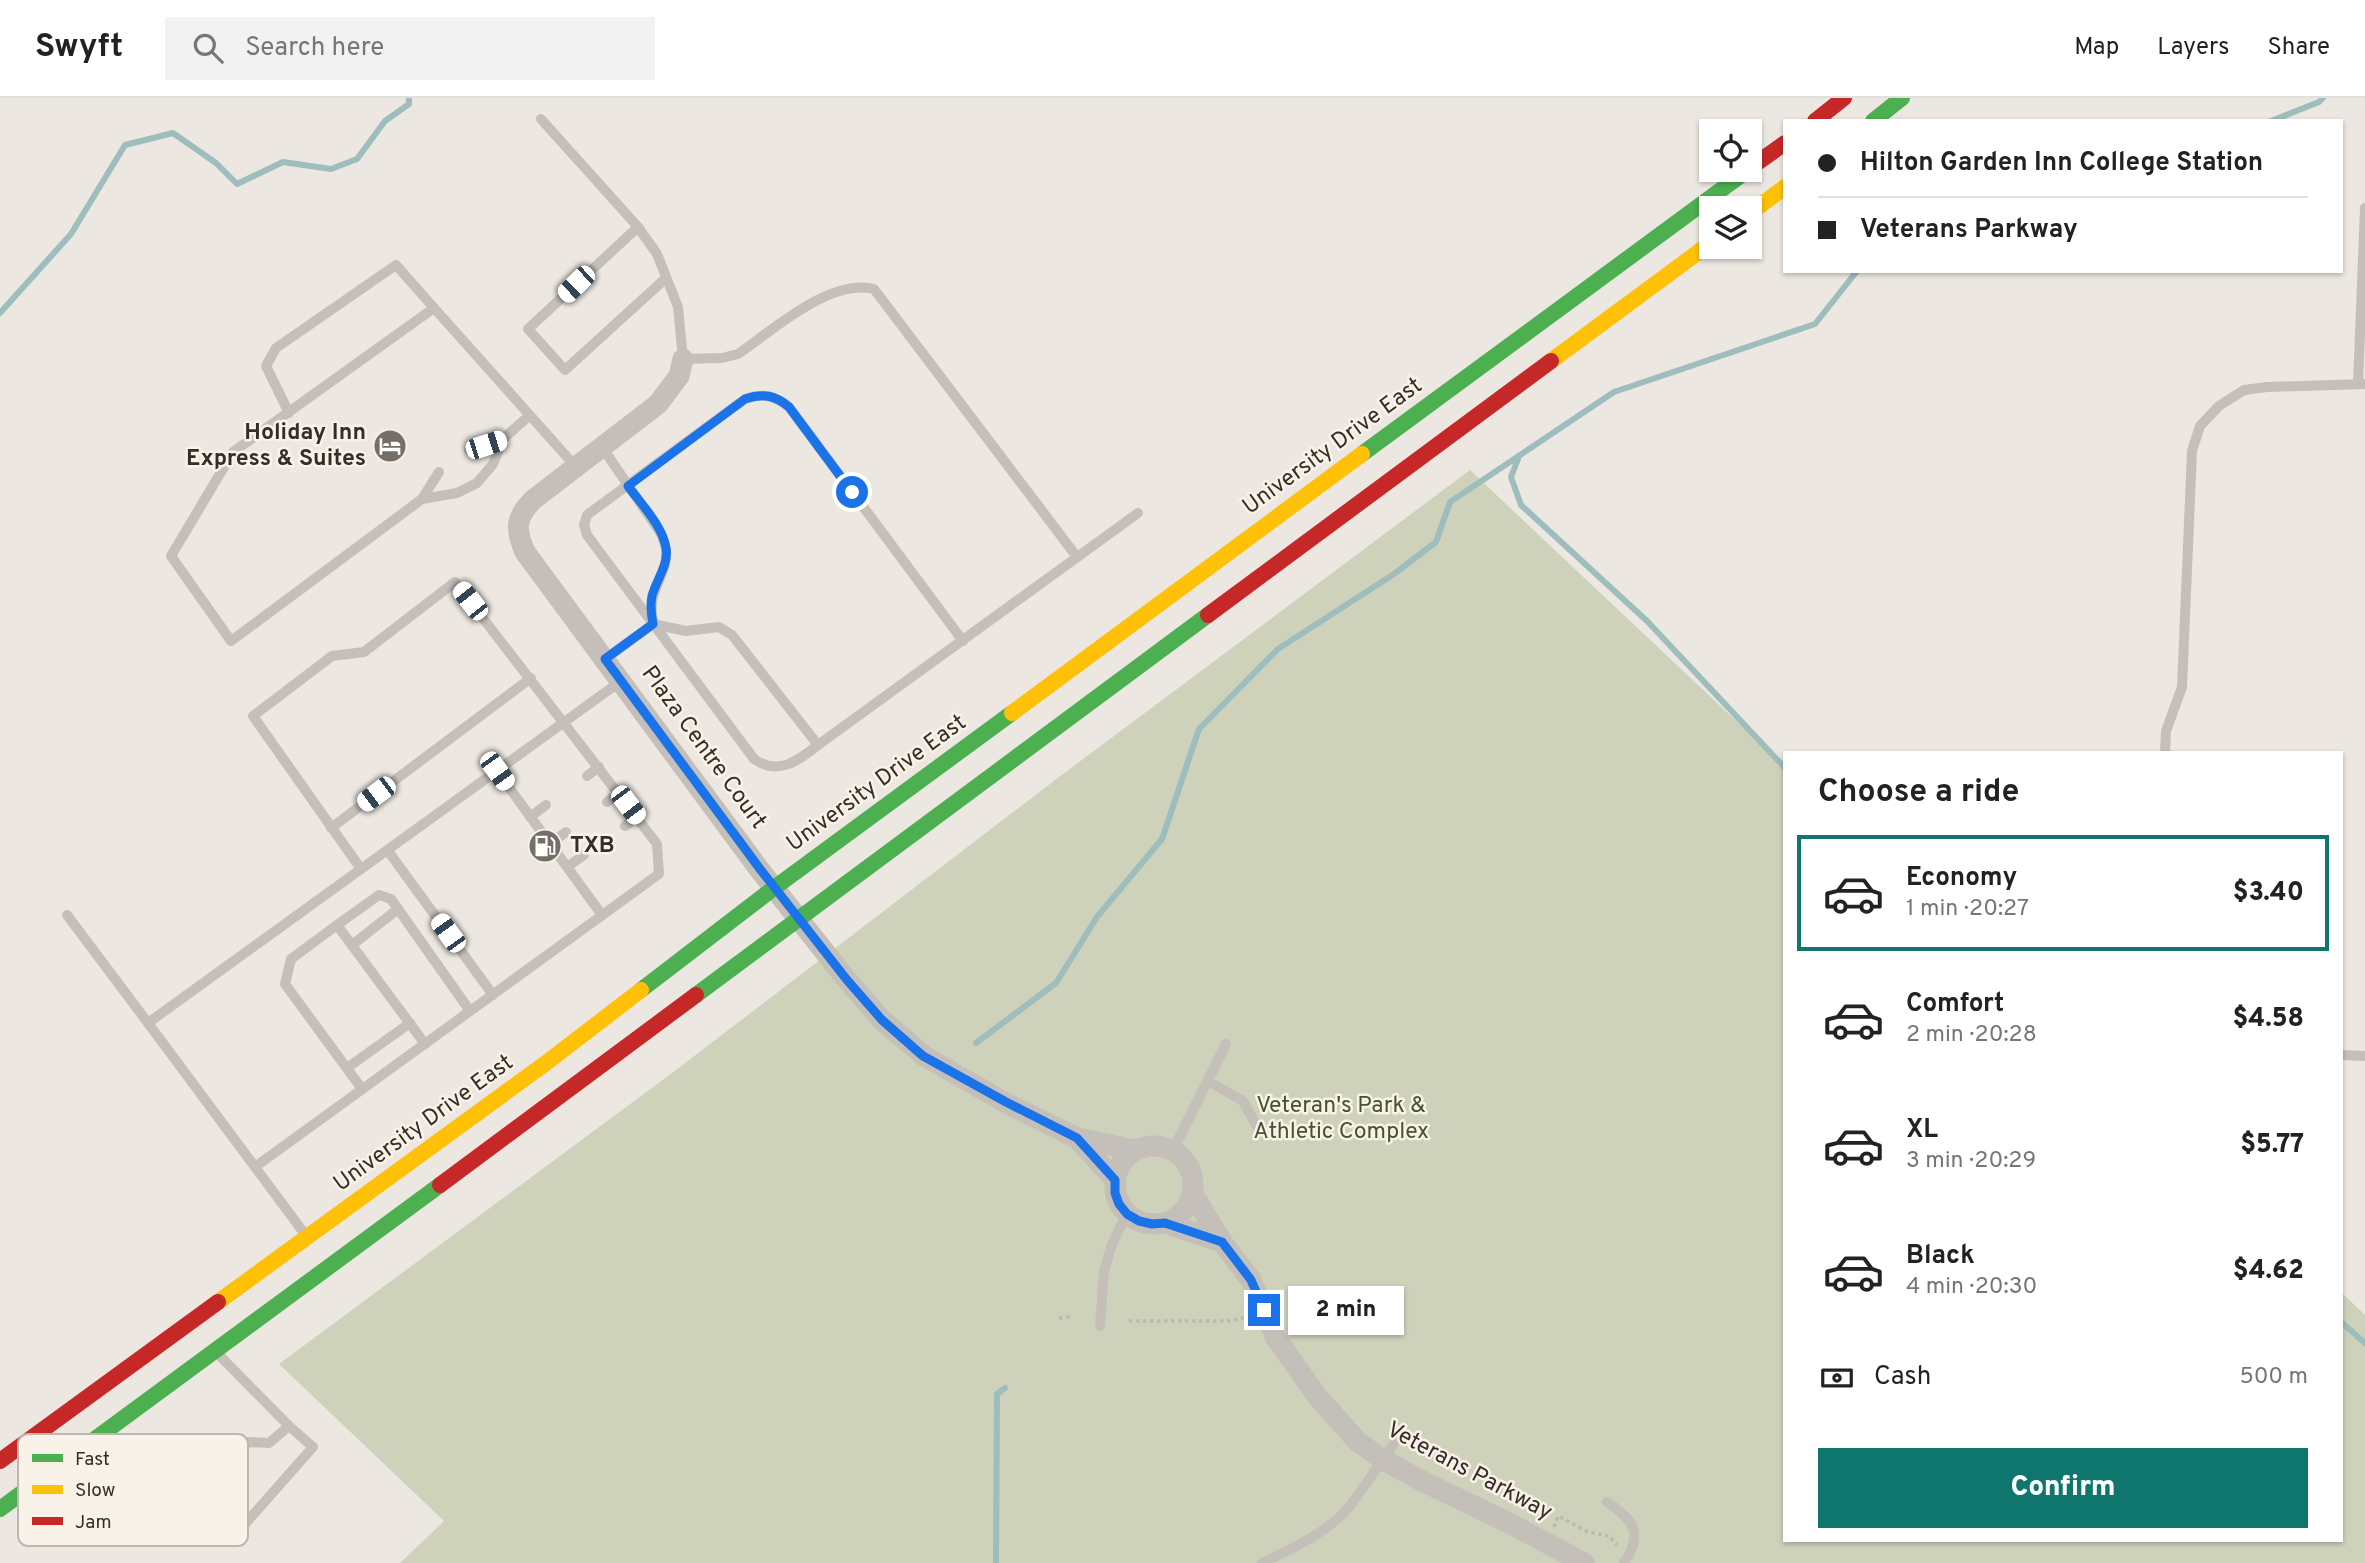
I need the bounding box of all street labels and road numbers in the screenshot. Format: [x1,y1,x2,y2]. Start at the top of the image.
street label: University Drive East [1238,372,1428,522]
street label: Plaza Centre Court [634,661,772,835]
street label: University Drive East [782,709,972,859]
street label: University Drive East [329,1049,519,1199]
street label: Veterans Parkway [1381,1416,1557,1528]

